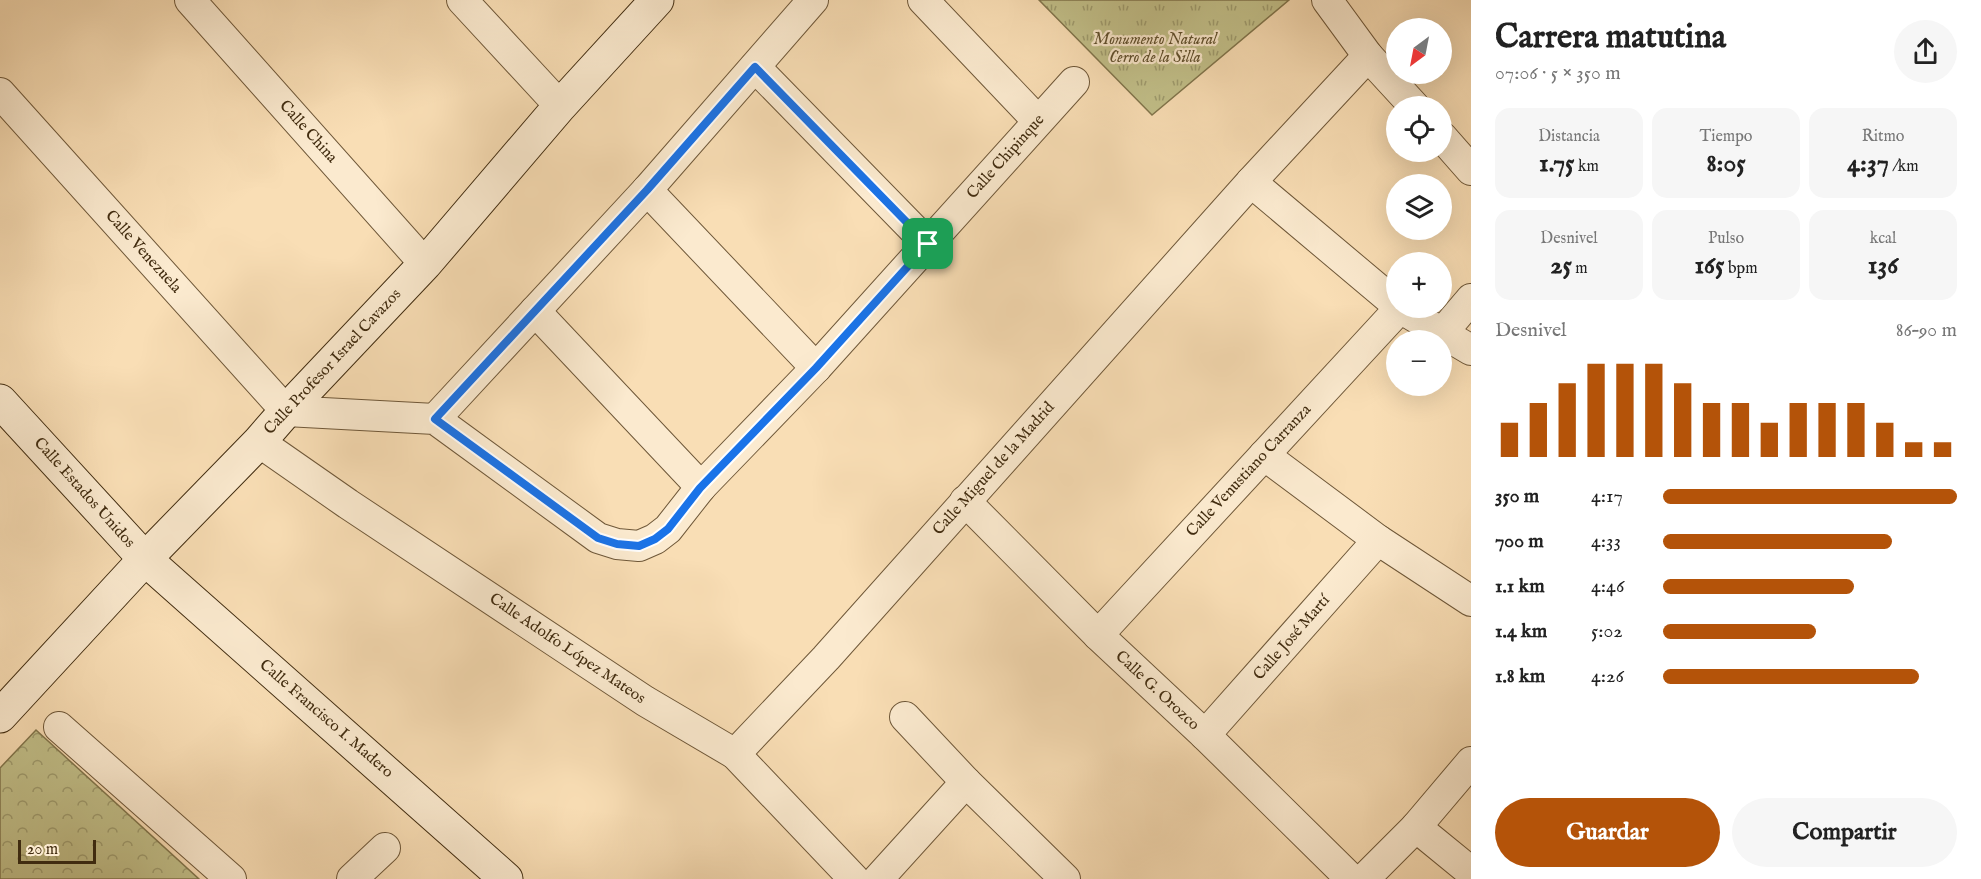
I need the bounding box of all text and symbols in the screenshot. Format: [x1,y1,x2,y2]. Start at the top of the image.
text: Carrera matutina [1495,17,1726,59]
north arrow [1386,18,1452,84]
map controls [1386,18,1452,396]
button: share [1894,20,1957,83]
park label: Monumento Natural Cerro de la Silla [1093,30,1218,68]
text: 07:06 · 5 × 350 m [1495,61,1621,86]
street label: Calle China [275,96,341,168]
button: locate [1386,96,1452,162]
street label: Calle Chipinque [963,111,1049,203]
text: Distancia [1538,127,1600,147]
text: Tiempo [1700,127,1752,147]
text: Ritmo [1862,127,1904,147]
text: 1.75 [1539,147,1575,180]
text: 8:05 [1706,147,1746,180]
text: 4:37 [1847,147,1889,180]
text: km [1575,157,1599,177]
text: /km [1889,157,1919,177]
button: layers [1386,174,1452,240]
street label: Calle Venezuela [100,206,186,298]
pin [902,218,953,269]
icon: arrive [911,227,944,260]
text: Desnivel [1540,229,1598,249]
text: Pulso [1708,229,1744,249]
text: kcal [1870,229,1896,249]
text: 25 [1550,249,1572,282]
text: 165 [1694,249,1725,282]
text: 136 [1868,249,1898,282]
button: + [1386,252,1452,318]
text: m [1572,259,1588,279]
text: bpm [1725,259,1758,279]
street label: Calle Profesor Israel Cavazos [260,285,406,439]
text: Desnivel [1495,318,1567,343]
text: 86–90 m [1896,318,1957,343]
button: − [1386,330,1452,396]
street label: Calle Miguel de la Madrid [929,398,1060,540]
street label: Calle Venustiano Carranza [1182,400,1316,542]
street label: Calle Estados Unidos [29,434,139,553]
text: 350 m [1495,484,1539,509]
text: 4:17 [1591,484,1623,509]
text: 700 m [1495,529,1544,554]
text: 4:33 [1591,529,1621,554]
text: 1.1 km [1495,574,1545,599]
text: 4:46 [1591,574,1624,599]
street label: Calle Adolfo López Mateos [485,589,649,709]
street label: Calle José Martí [1249,590,1336,685]
text: 1.4 km [1495,619,1547,644]
text: 5:02 [1591,619,1623,644]
street label: Calle G. Orozco [1111,647,1204,735]
street label: Calle Francisco I. Madero [255,655,397,783]
text: 1.8 km [1495,664,1545,689]
text: 4:26 [1591,664,1624,689]
button: Guardar [1495,798,1720,867]
button: Compartir [1732,798,1957,867]
scale bar [18,837,96,864]
text: 20 m [27,840,58,860]

